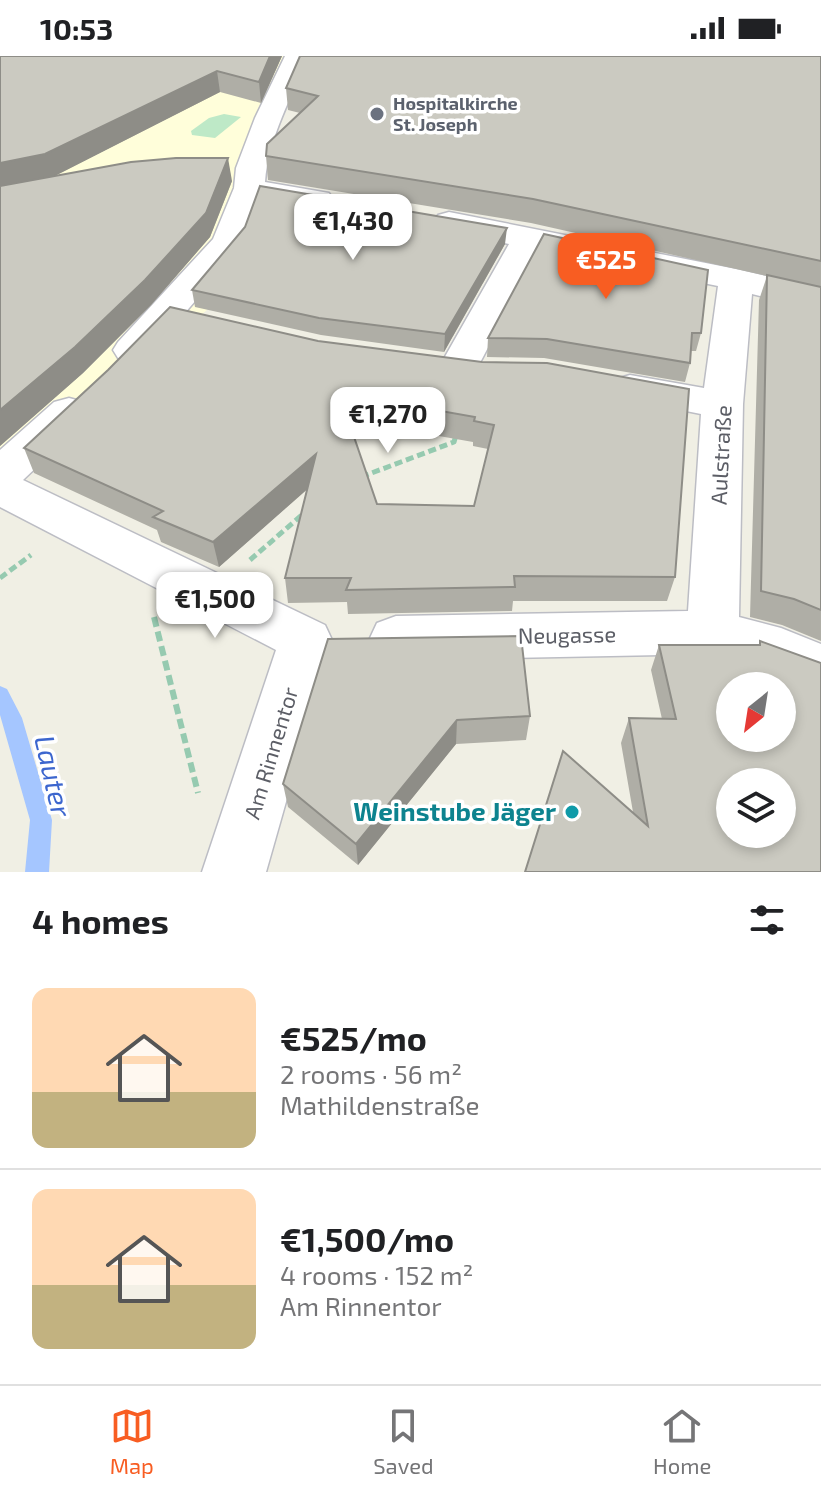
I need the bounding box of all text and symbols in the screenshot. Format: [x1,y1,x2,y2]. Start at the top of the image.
text: 10:53 [40,10,113,46]
place label: Hospitalkirche St. Joseph [393,92,518,135]
marker: Hospitalkirche St. Joseph [368,105,386,123]
pin: €1,430 [288,194,418,262]
text: €1,430 [312,204,394,235]
pin: €525 [559,233,653,301]
text: €525 [576,243,636,274]
pin: €1,270 [323,387,453,455]
text: €1,270 [348,397,428,428]
street label: Aulstraße [704,404,736,506]
pin: €1,500 [150,572,280,640]
text: €1,500 [174,582,256,613]
street label: Neugasse [518,620,616,648]
north arrow [716,672,796,752]
map controls [716,672,796,848]
street label: Am Rinnentor [238,683,303,822]
water label: Lauter [28,732,80,821]
button: layers [716,768,796,848]
place label: Weinstube Jäger [353,795,556,826]
marker: Weinstube Jäger [563,803,581,821]
icon: filters [745,898,789,942]
text: 4 homes [32,900,169,941]
text: €525/mo [280,1017,427,1058]
icon: home [96,1020,192,1116]
text: 2 rooms · 56 m² [280,1058,462,1089]
text: Mathildenstraße [280,1089,480,1120]
text: €1,500/mo [280,1218,454,1259]
icon: home [96,1221,192,1317]
text: 4 rooms · 152 m² [280,1259,473,1290]
text: Am Rinnentor [280,1290,442,1321]
tab: Map [110,1404,154,1478]
tab: Saved [373,1404,434,1478]
tab: Home [653,1404,711,1478]

